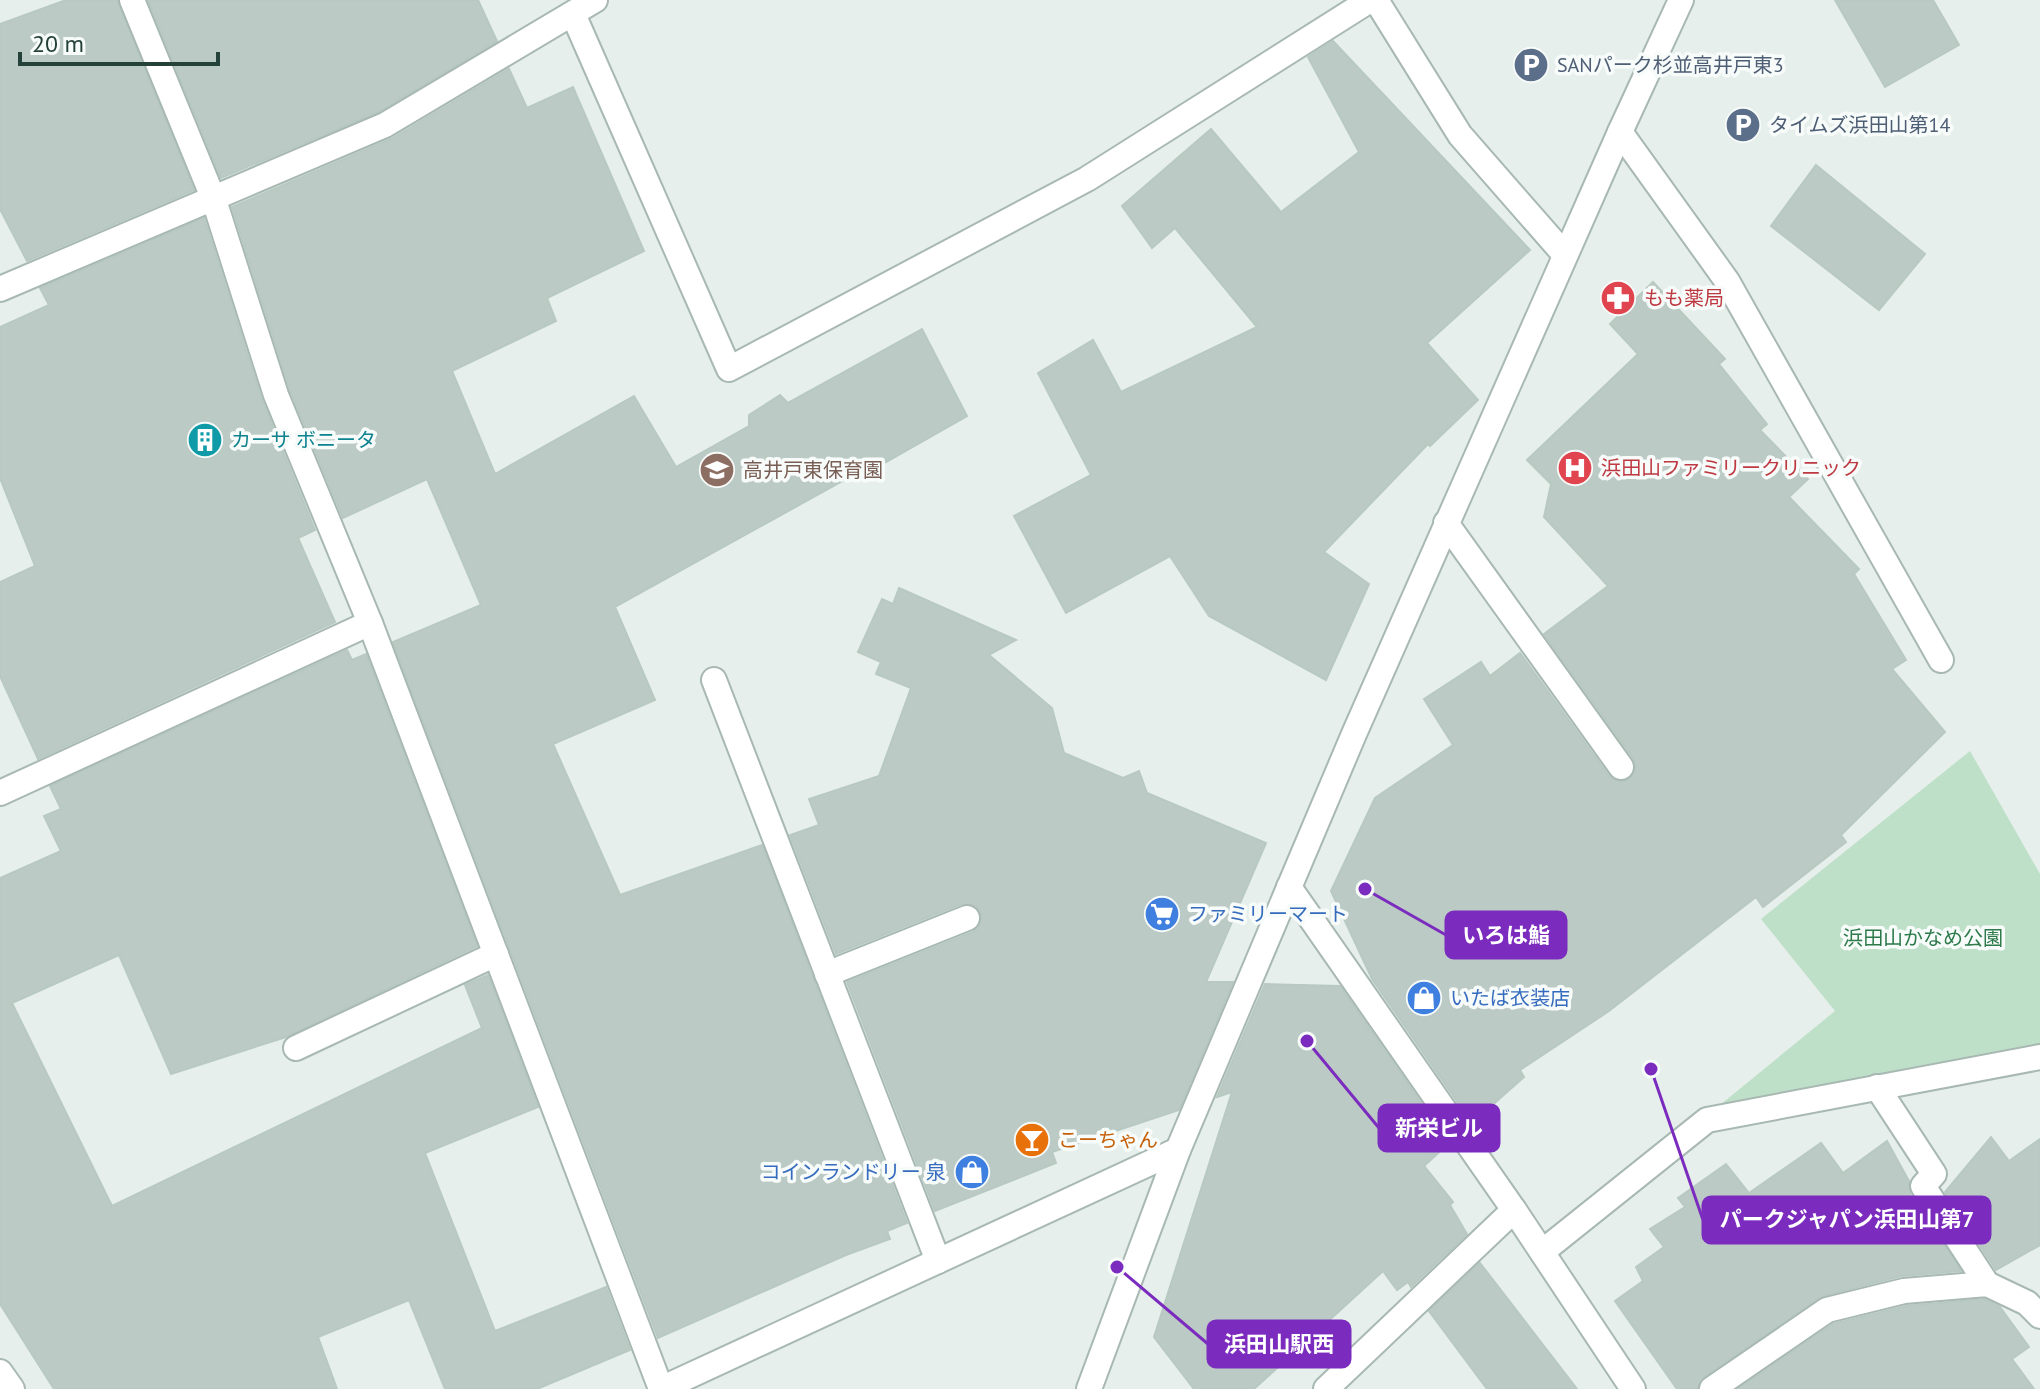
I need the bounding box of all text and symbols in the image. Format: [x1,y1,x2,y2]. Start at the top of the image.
scale bar [20,16,218,66]
text: 20 m [32,28,84,59]
parking icon: SANパーク杉並高井戸東3 [1512,46,1550,84]
place label: SANパーク杉並高井戸東3 [1557,52,1784,78]
parking icon: タイムズ浜田山第14 [1724,106,1762,144]
place label: タイムズ浜田山第14 [1769,112,1950,138]
pharmacy icon: もも薬局 [1599,279,1637,317]
place label: もも薬局 [1644,285,1724,311]
building icon: カーサ ボニータ [186,421,224,459]
place label: カーサ ボニータ [231,427,376,453]
hospital icon: 浜田山ファミリークリニック [1556,449,1594,487]
school or university icon: 高井戸東保育園 [698,451,736,489]
place label: 浜田山ファミリークリニック [1601,455,1861,481]
place label: 高井戸東保育園 [743,457,883,483]
supermarket icon: ファミリーマート [1143,895,1181,933]
place label: ファミリーマート [1188,901,1348,927]
callout: いろは鮨 [1446,912,1566,958]
text: いろは鮨 [1462,921,1550,949]
park label: 浜田山かなめ公園 [1843,925,2003,951]
shop icon: いたば衣装店 [1405,979,1443,1017]
place label: いたば衣装店 [1450,985,1570,1011]
callout: 新栄ビル [1379,1105,1499,1151]
text: 新栄ビル [1395,1114,1483,1142]
bar icon: こーちゃん [1013,1121,1051,1159]
place label: こーちゃん [1058,1127,1158,1153]
shop icon: コインランドリー 泉 [953,1153,991,1191]
place label: コインランドリー 泉 [761,1159,946,1185]
callout: パークジャパン浜田山第7 [1703,1197,1990,1243]
text: パークジャパン浜田山第7 [1720,1205,1974,1233]
callout: 浜田山駅西 [1208,1321,1350,1367]
text: 浜田山駅西 [1224,1330,1334,1358]

